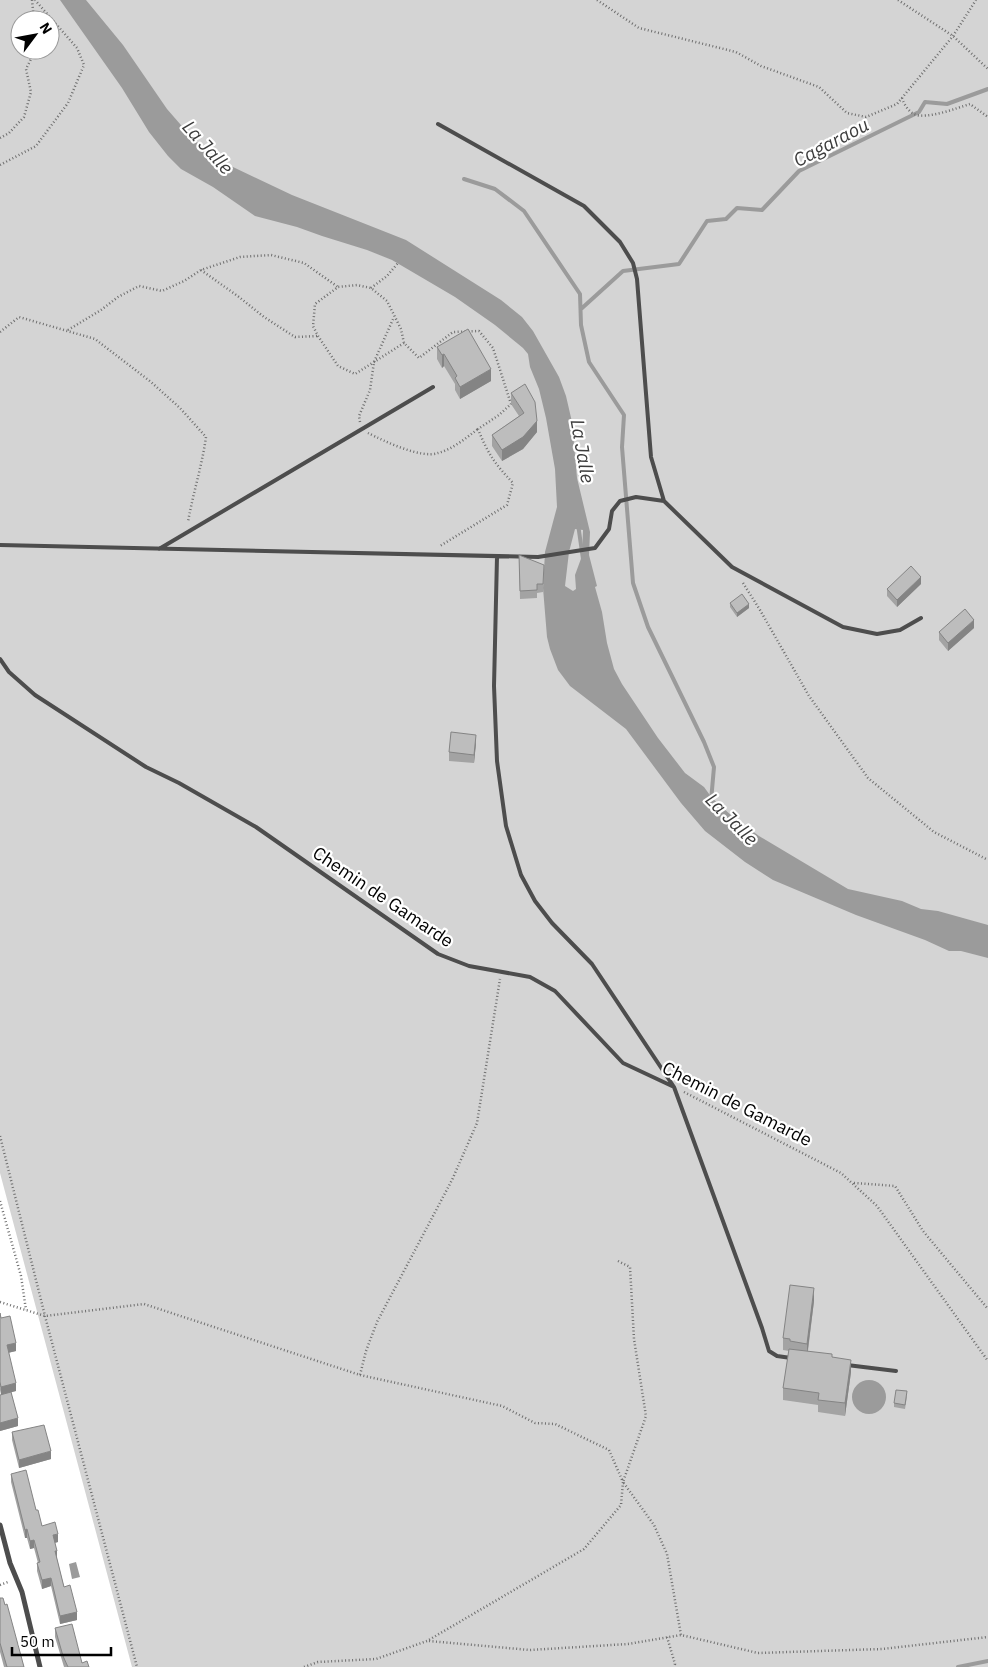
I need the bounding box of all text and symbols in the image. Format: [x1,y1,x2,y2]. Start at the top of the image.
north arrow [10,10,60,60]
text: N [36,19,56,37]
water label: Cagaraou [789,112,873,172]
water label: La Jalle [177,115,239,179]
water label: La Jalle [566,417,600,485]
water label: La Jalle [701,788,764,851]
street label: Chemin de Gamarde [309,841,458,952]
street label: Chemin de Gamarde [659,1056,816,1151]
scale bar [12,1624,111,1656]
text: 50 m [20,1632,55,1651]

